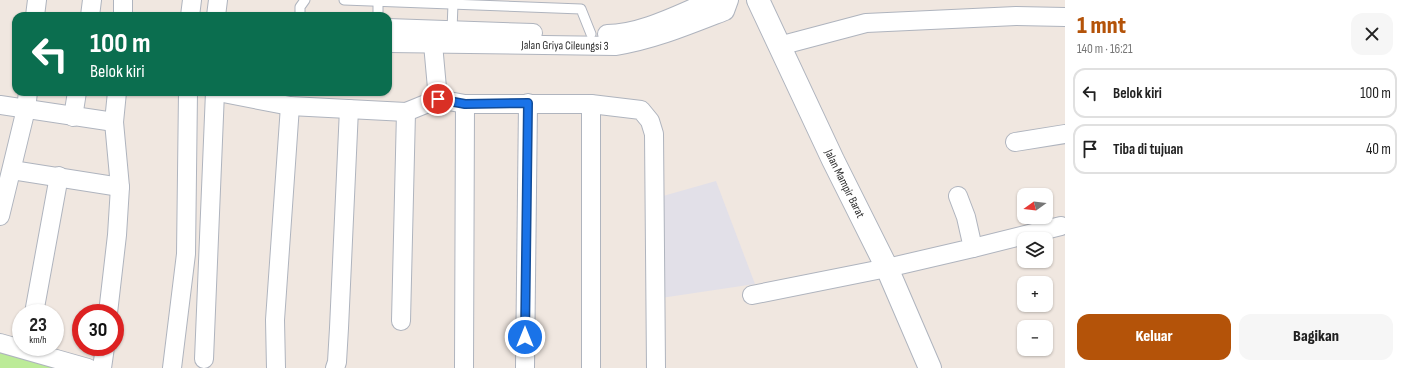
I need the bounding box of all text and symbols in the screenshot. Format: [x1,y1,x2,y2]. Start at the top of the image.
text: 1 mnt [1077,11,1126,40]
button: close [1351,13,1393,55]
text: 100 m [90,27,151,60]
icon: left [24,28,76,80]
street label: Jalan Griya Cileungsi 3 [520,38,609,54]
text: 140 m · 16:21 [1077,41,1133,57]
text: Belok kiri [90,61,145,82]
pin [421,82,455,116]
icon: left [1079,82,1101,104]
text: Belok kiri [1113,84,1162,103]
text: 100 m [1360,84,1391,103]
icon: arrive [427,88,449,110]
icon: arrive [1079,138,1101,160]
text: Tiba di tujuan [1113,140,1183,159]
text: 40 m [1366,140,1391,159]
street label: Jalan Mampir Barat [821,146,868,221]
north arrow [1017,188,1053,224]
map controls [1017,188,1053,356]
button: layers [1017,232,1053,268]
button: + [1017,276,1053,312]
speed limit sign: 30 [72,304,124,356]
text: 23 [29,313,47,337]
button: Keluar [1077,314,1231,360]
button: Bagikan [1239,314,1393,360]
position arrow [504,316,546,358]
button: − [1017,320,1053,356]
text: km/h [29,334,47,346]

